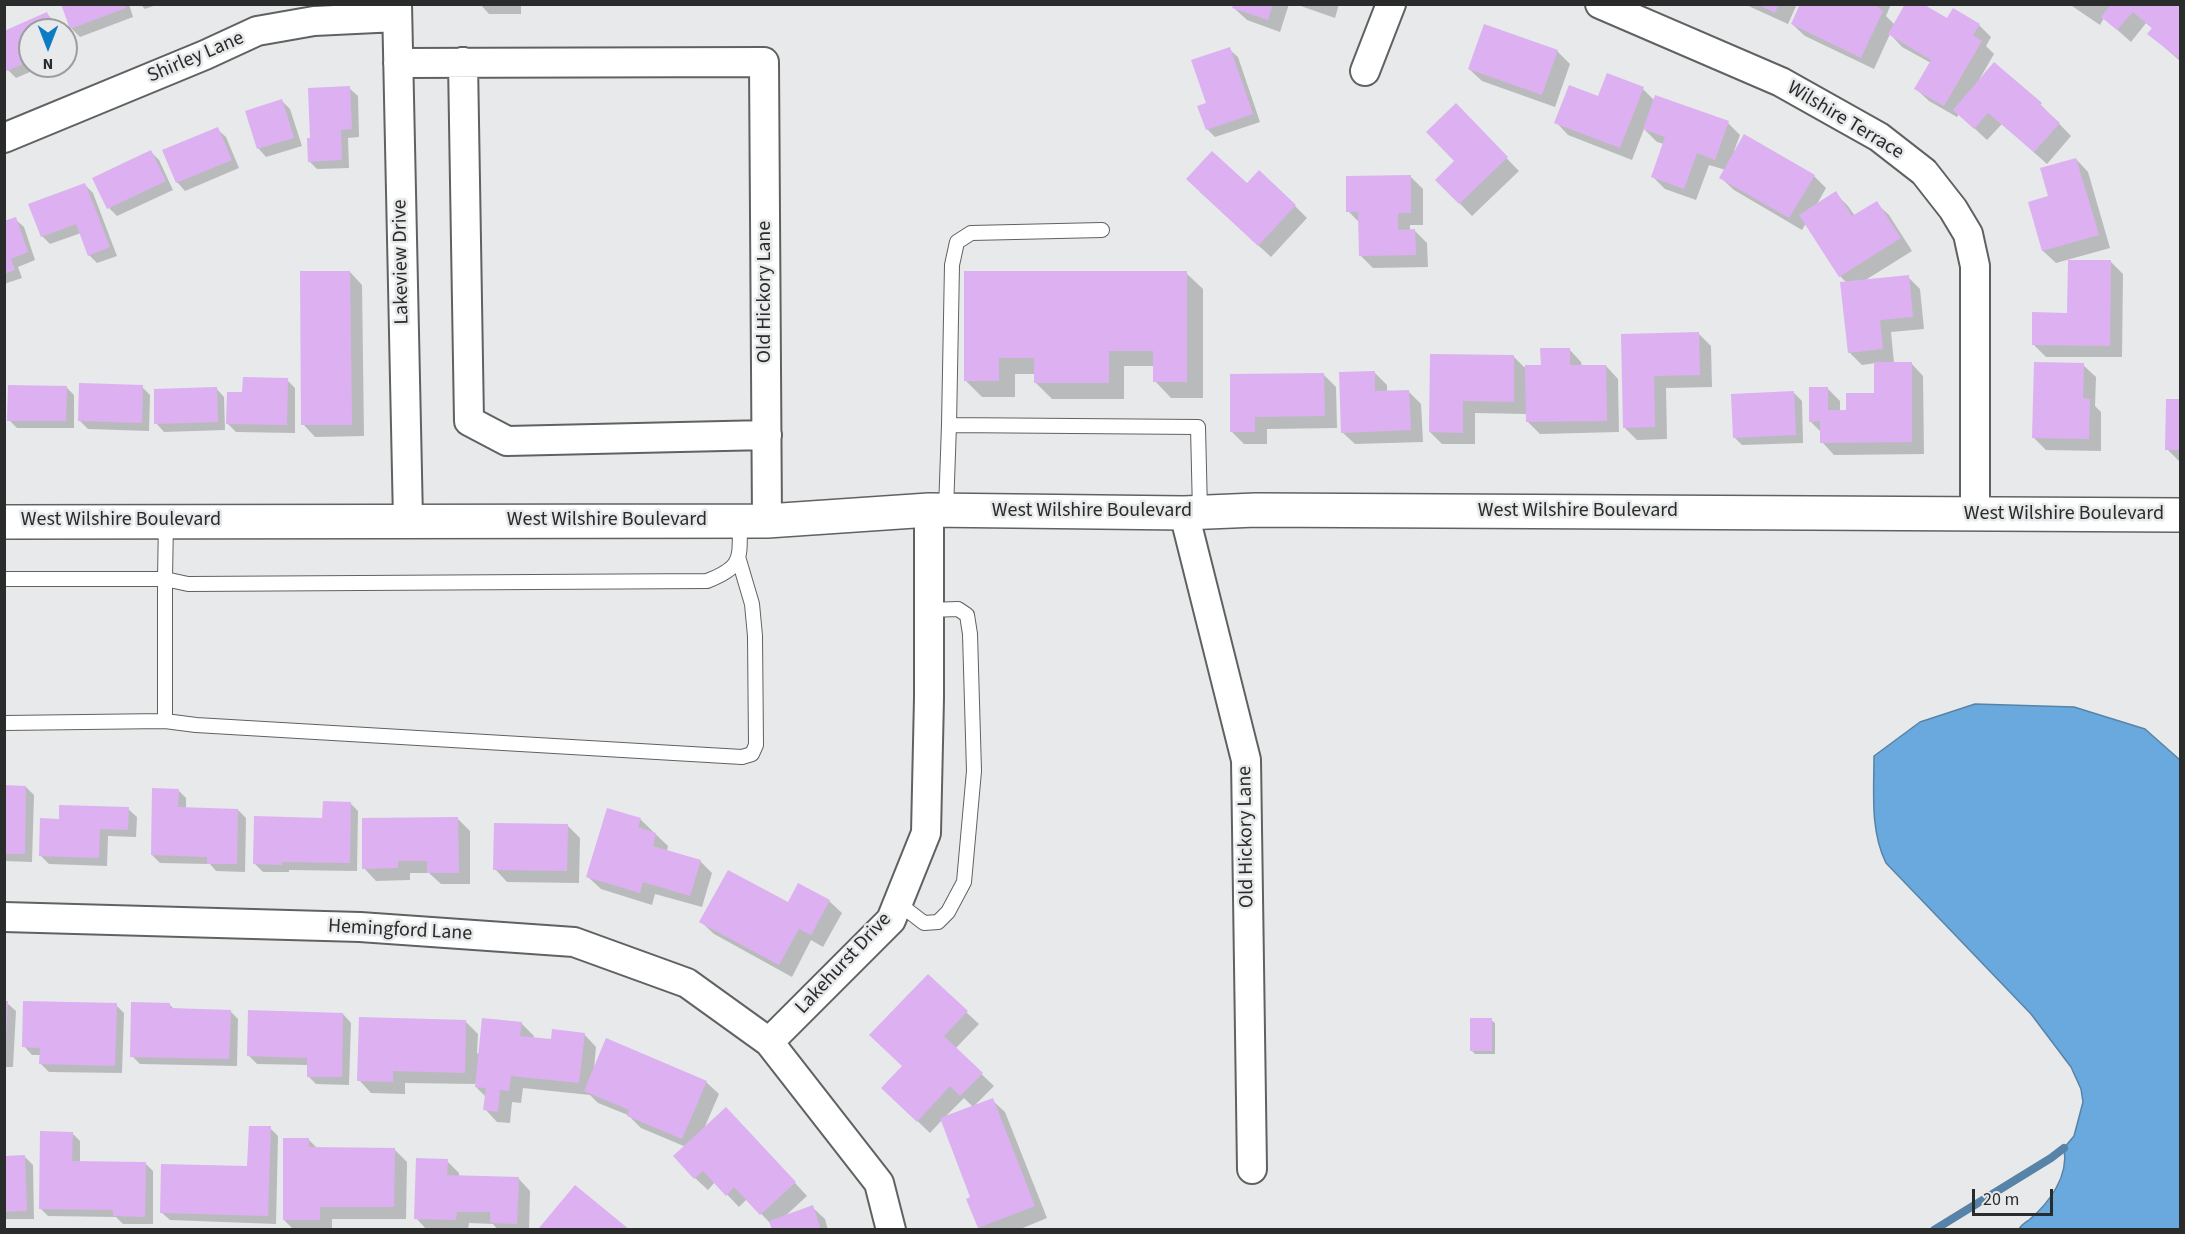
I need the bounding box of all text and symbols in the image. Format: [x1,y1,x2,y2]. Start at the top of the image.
north arrow [18,18,78,78]
street label: Shirley Lane [144,27,248,89]
text: N [43,53,53,75]
street label: Wilshire Terrace [1782,77,1908,165]
street label: Lakeview Drive [389,199,415,325]
street label: Old Hickory Lane [754,221,778,363]
street label: West Wilshire Boulevard [992,500,1192,524]
street label: West Wilshire Boulevard [1478,500,1678,524]
street label: West Wilshire Boulevard [1964,503,2164,527]
street label: West Wilshire Boulevard [21,509,221,533]
street label: West Wilshire Boulevard [507,509,707,533]
street label: Old Hickory Lane [1234,766,1260,908]
street label: Lakehurst Drive [791,908,897,1020]
street label: Hemingford Lane [327,915,473,947]
scale bar [1975,1177,2056,1215]
text: 20 m [1983,1187,2019,1212]

